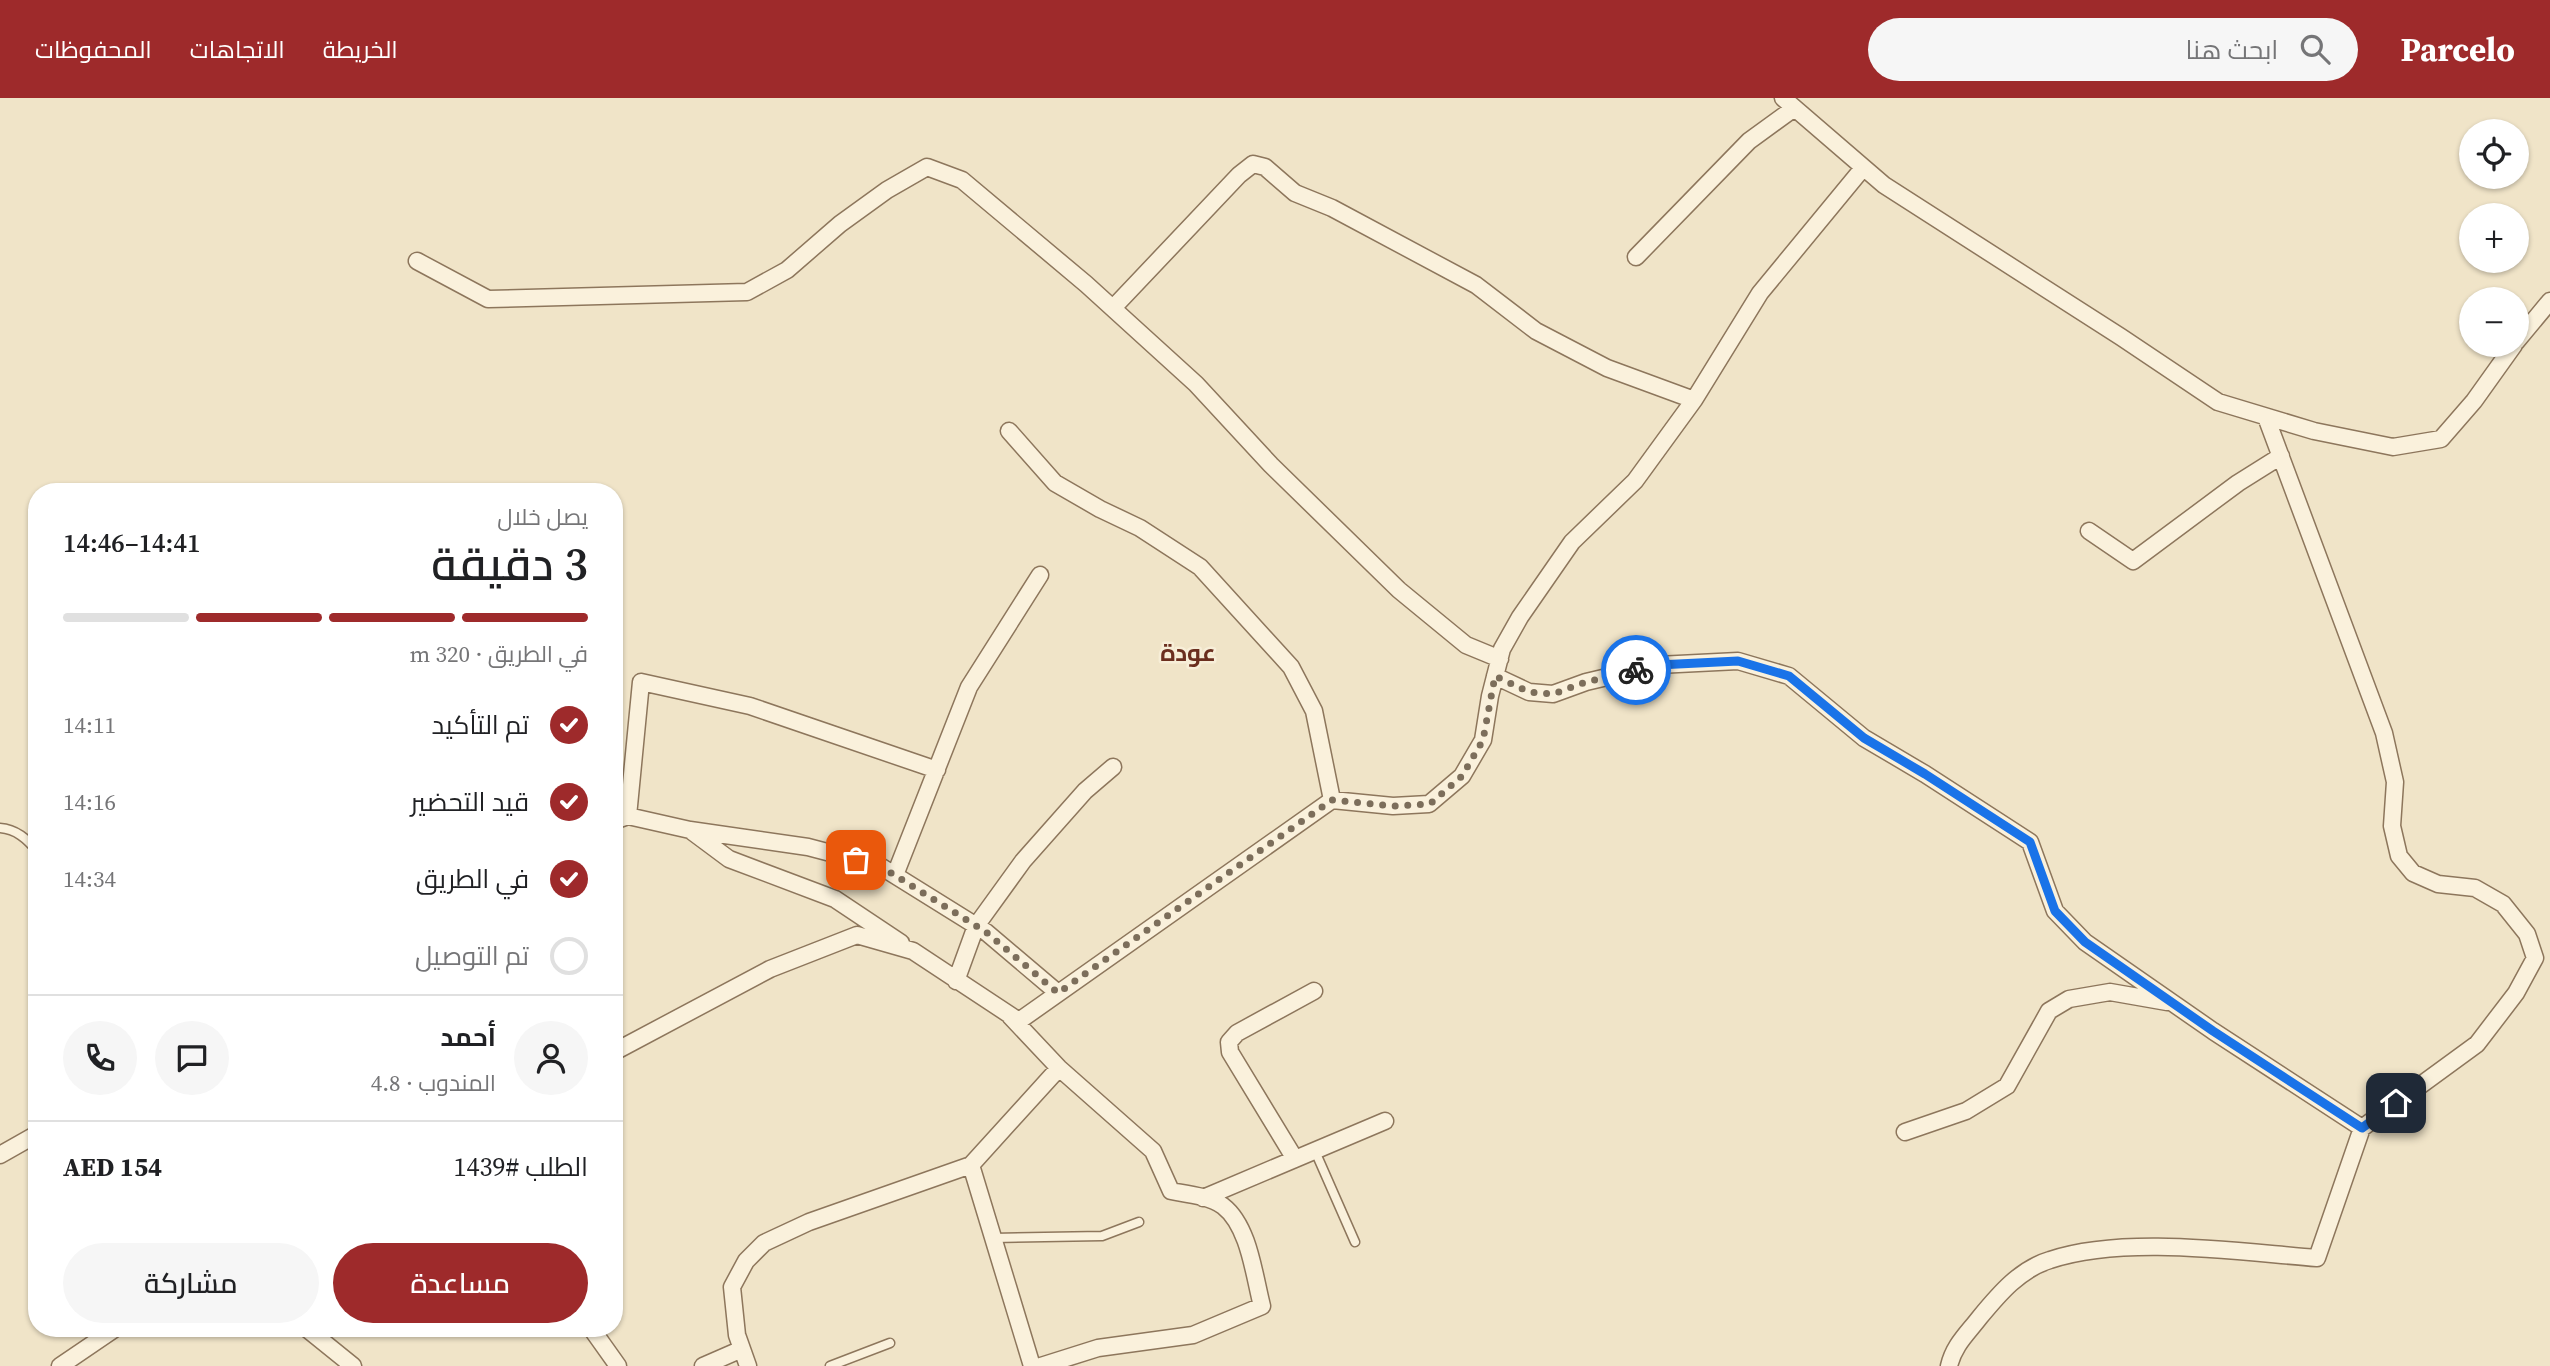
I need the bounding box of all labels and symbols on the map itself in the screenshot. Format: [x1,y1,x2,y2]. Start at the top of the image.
courier [1601,635,1671,705]
district label: عودة [1160,636,1216,669]
pin [826,830,886,890]
pin [2366,1073,2426,1133]

